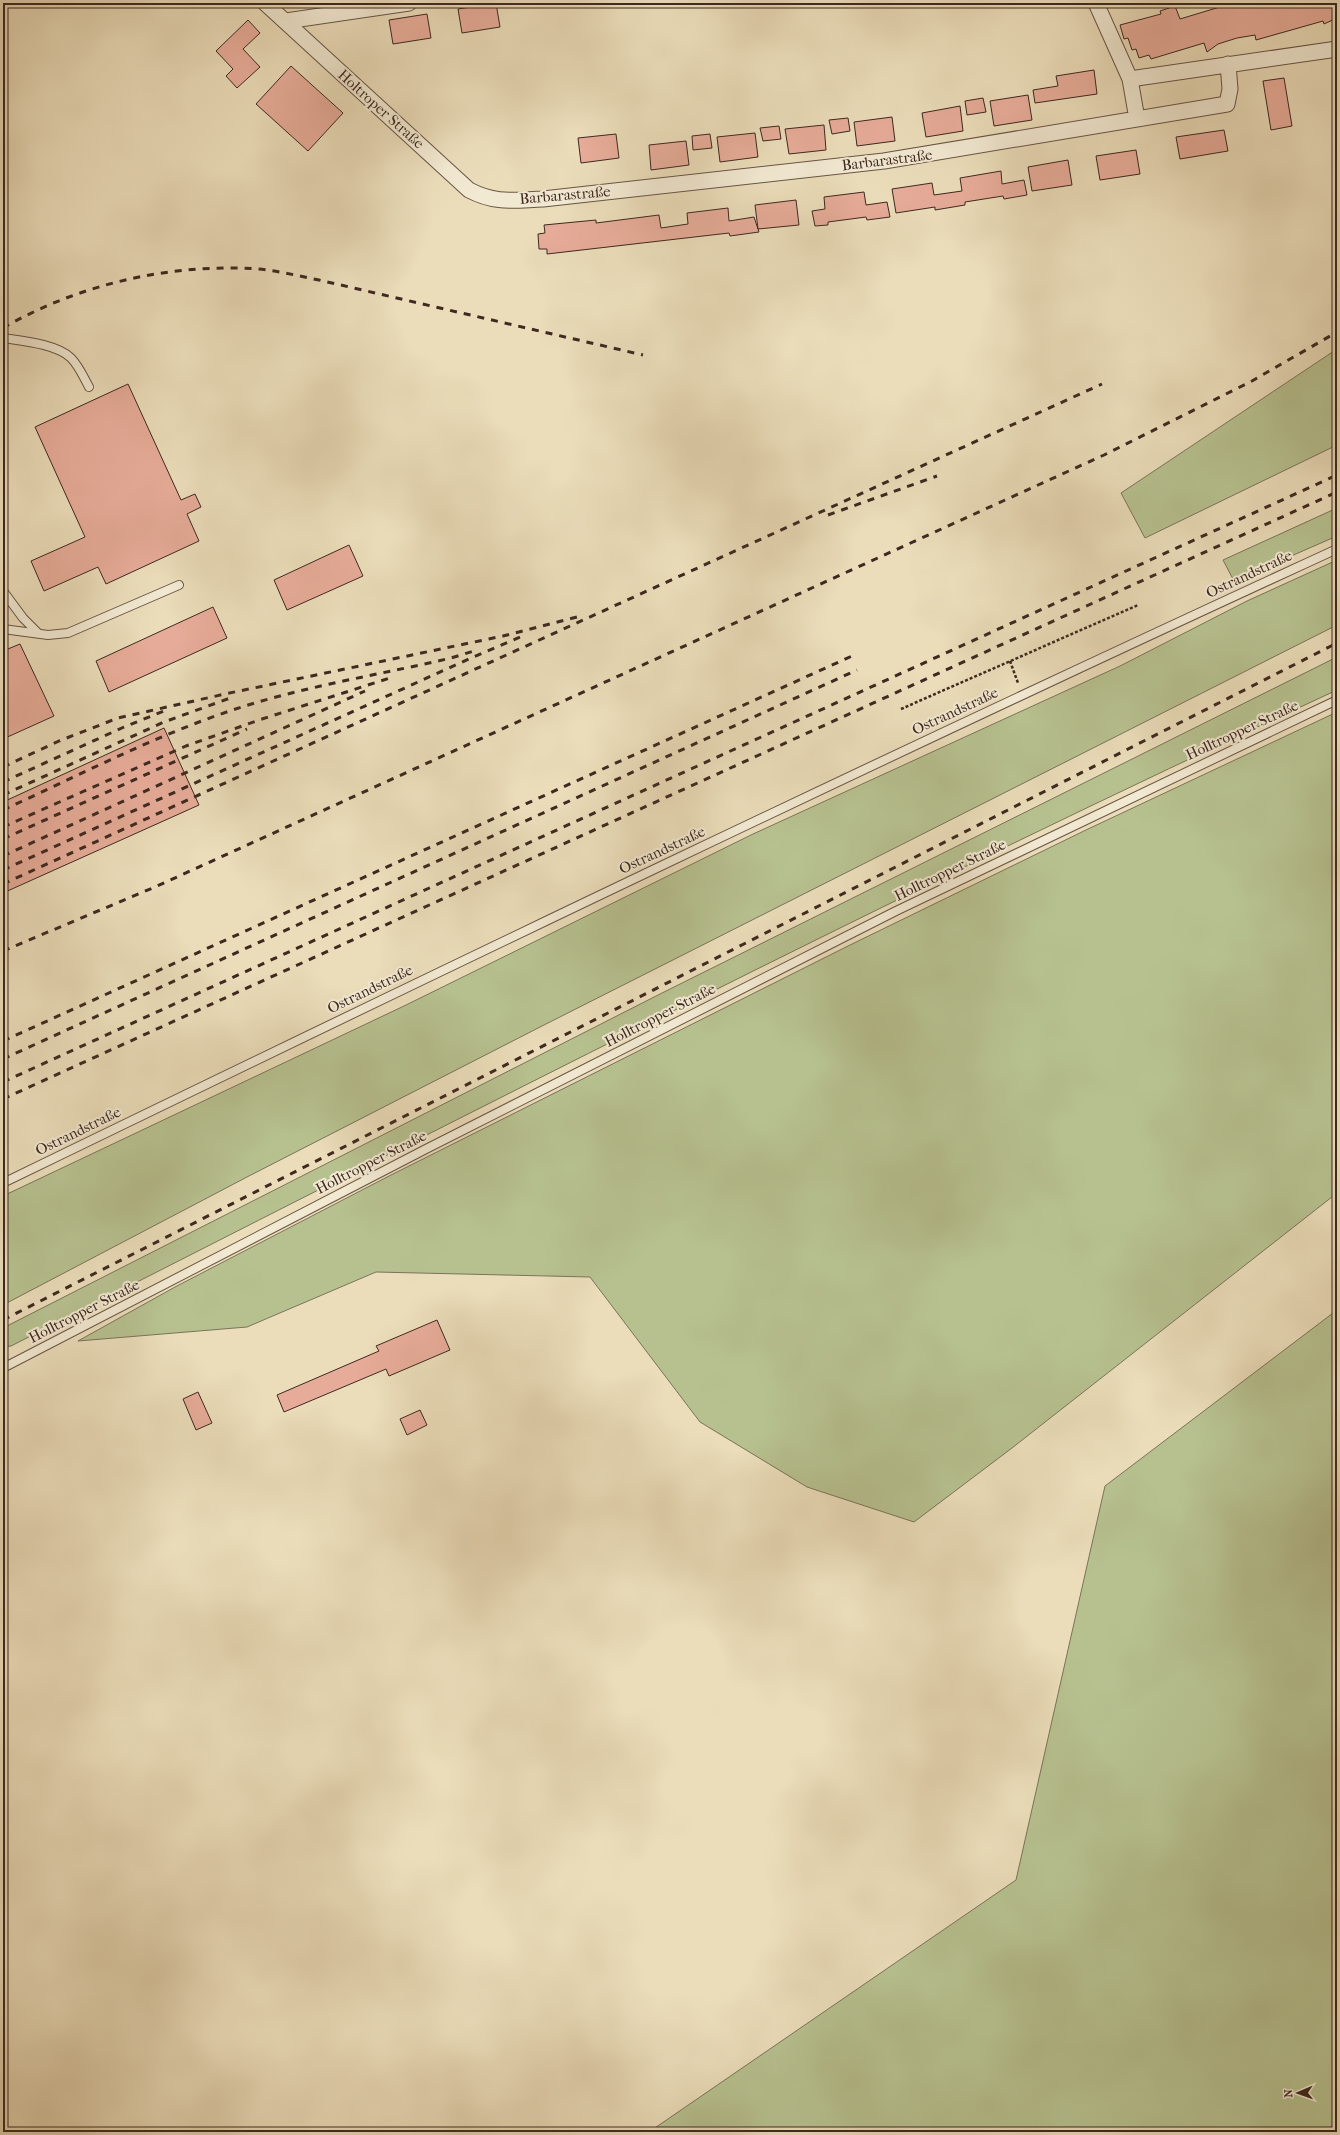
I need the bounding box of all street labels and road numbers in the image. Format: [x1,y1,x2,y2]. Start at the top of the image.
street label: Holtroper Straße [334,66,428,153]
street label: Barbarastraße [841,145,934,174]
street label: Barbarastraße [519,182,612,208]
street label: Ostrandstraße [1203,546,1295,602]
street label: Ostrandstraße [909,683,1001,739]
street label: Holltropper Straße [1183,696,1302,764]
street label: Ostrandstraße [616,822,708,878]
street label: Holltropper Straße [891,835,1009,905]
street label: Ostrandstraße [324,960,416,1017]
street label: Holltropper Straße [602,979,719,1051]
street label: Ostrandstraße [32,1102,124,1159]
street label: Holltropper Straße [313,1126,430,1198]
street label: Holltropper Straße [26,1275,143,1347]

